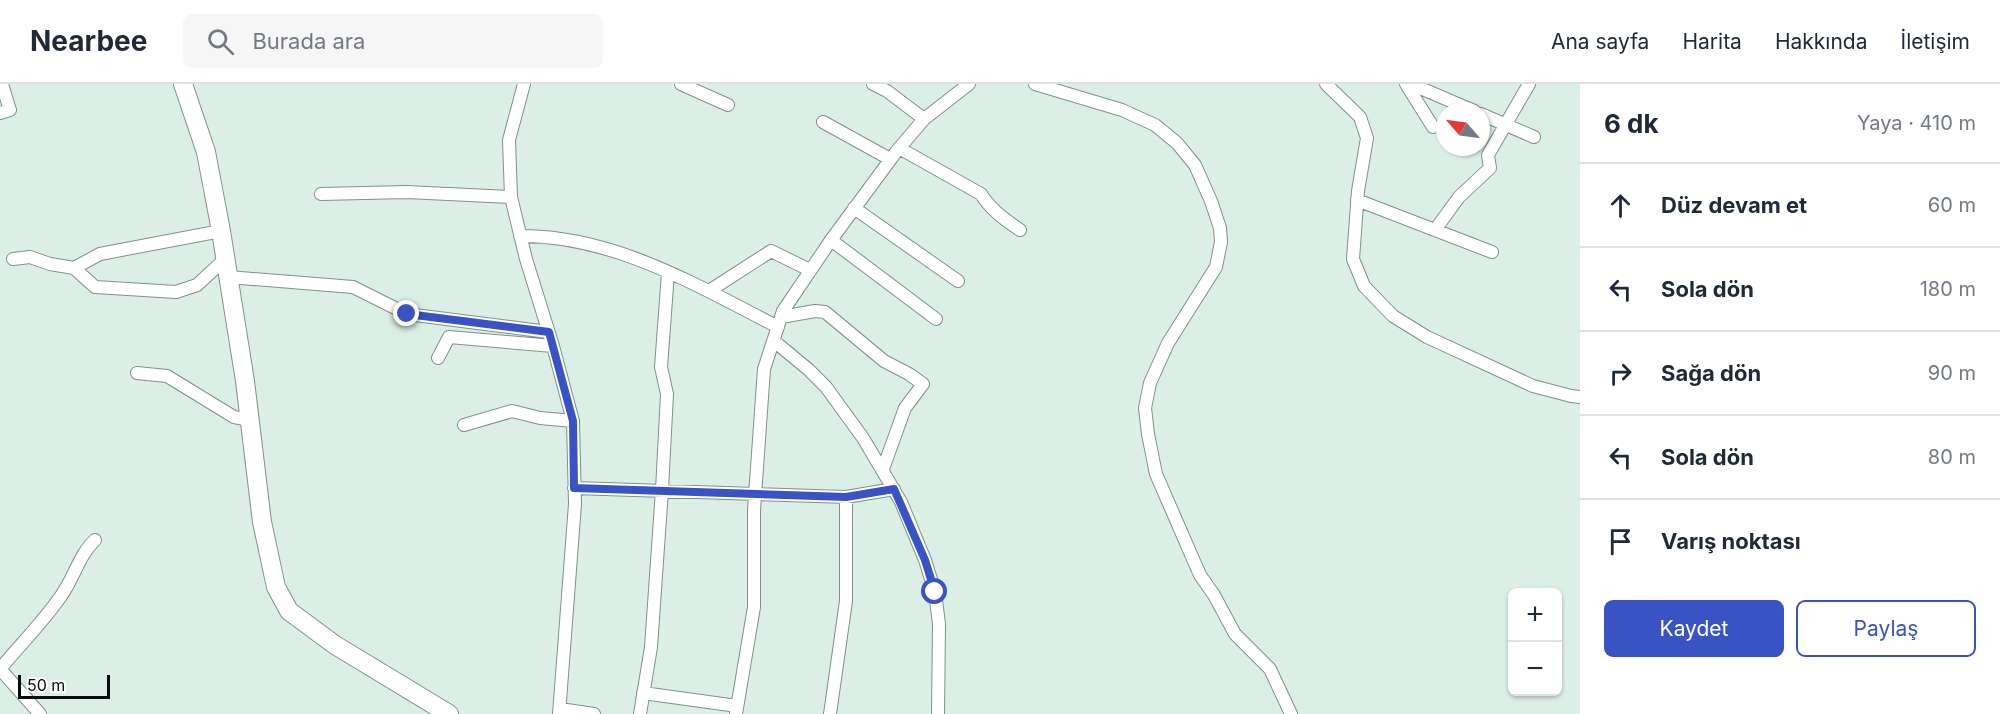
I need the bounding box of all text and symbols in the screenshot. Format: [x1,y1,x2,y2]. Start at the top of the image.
search box [183,14,603,68]
text: Nearbee [30,24,147,58]
icon: search [204,25,237,58]
text: Burada ara [252,28,365,54]
text: Ana sayfa [1551,29,1649,54]
text: Harita [1682,29,1742,54]
text: Hakkında [1775,29,1868,54]
text: İletişim [1901,29,1970,54]
north arrow [1436,102,1490,156]
text: 6 dk [1604,108,1659,139]
text: Yaya · 410 m [1857,111,1976,135]
icon: ahead [1604,189,1637,222]
text: Düz devam et [1661,192,1807,218]
text: 60 m [1928,193,1976,217]
icon: left [1604,273,1637,306]
text: Sola dön [1661,276,1754,302]
text: 180 m [1920,277,1976,301]
route end [393,300,419,326]
icon: right [1604,357,1637,390]
text: Sağa dön [1661,360,1761,386]
text: 90 m [1928,361,1976,385]
icon: left [1604,441,1637,474]
text: Sola dön [1661,444,1754,470]
text: 80 m [1928,445,1976,469]
icon: arrive [1604,525,1637,558]
text: Varış noktası [1661,528,1801,554]
route start [921,578,947,604]
map controls [1508,588,1562,696]
button: + [1508,588,1562,642]
button: Kaydet [1604,600,1784,657]
button: Paylaş [1796,600,1976,657]
button: − [1508,642,1562,696]
scale bar [18,672,110,700]
text: 50 m [27,675,65,695]

